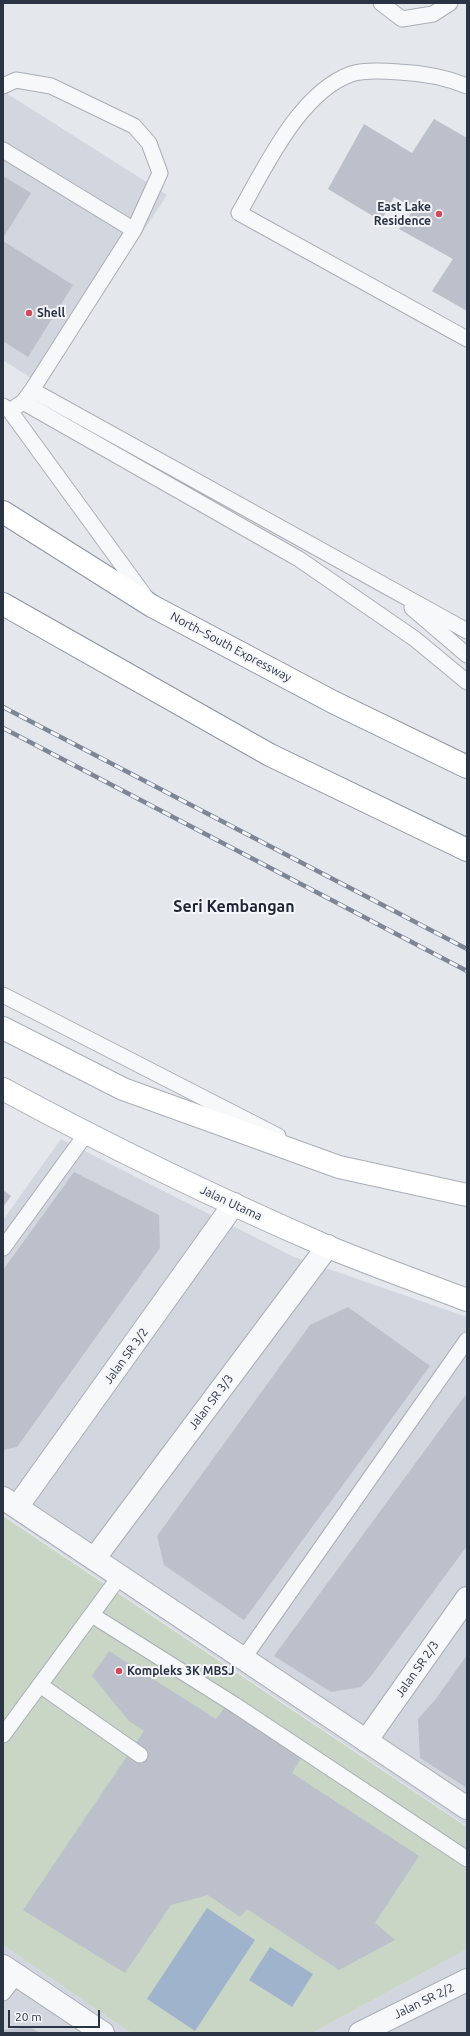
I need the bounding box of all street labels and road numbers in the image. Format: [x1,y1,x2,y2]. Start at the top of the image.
street label: North–South Expressway [168,609,294,685]
street label: Jalan Utama [198,1182,264,1224]
street label: Jalan SR 3/2 [101,1325,151,1387]
street label: Jalan SR 3/3 [186,1372,236,1432]
street label: Jalan SR 2/3 [392,1638,442,1700]
street label: Jalan SR 2/2 [391,1980,457,2022]

